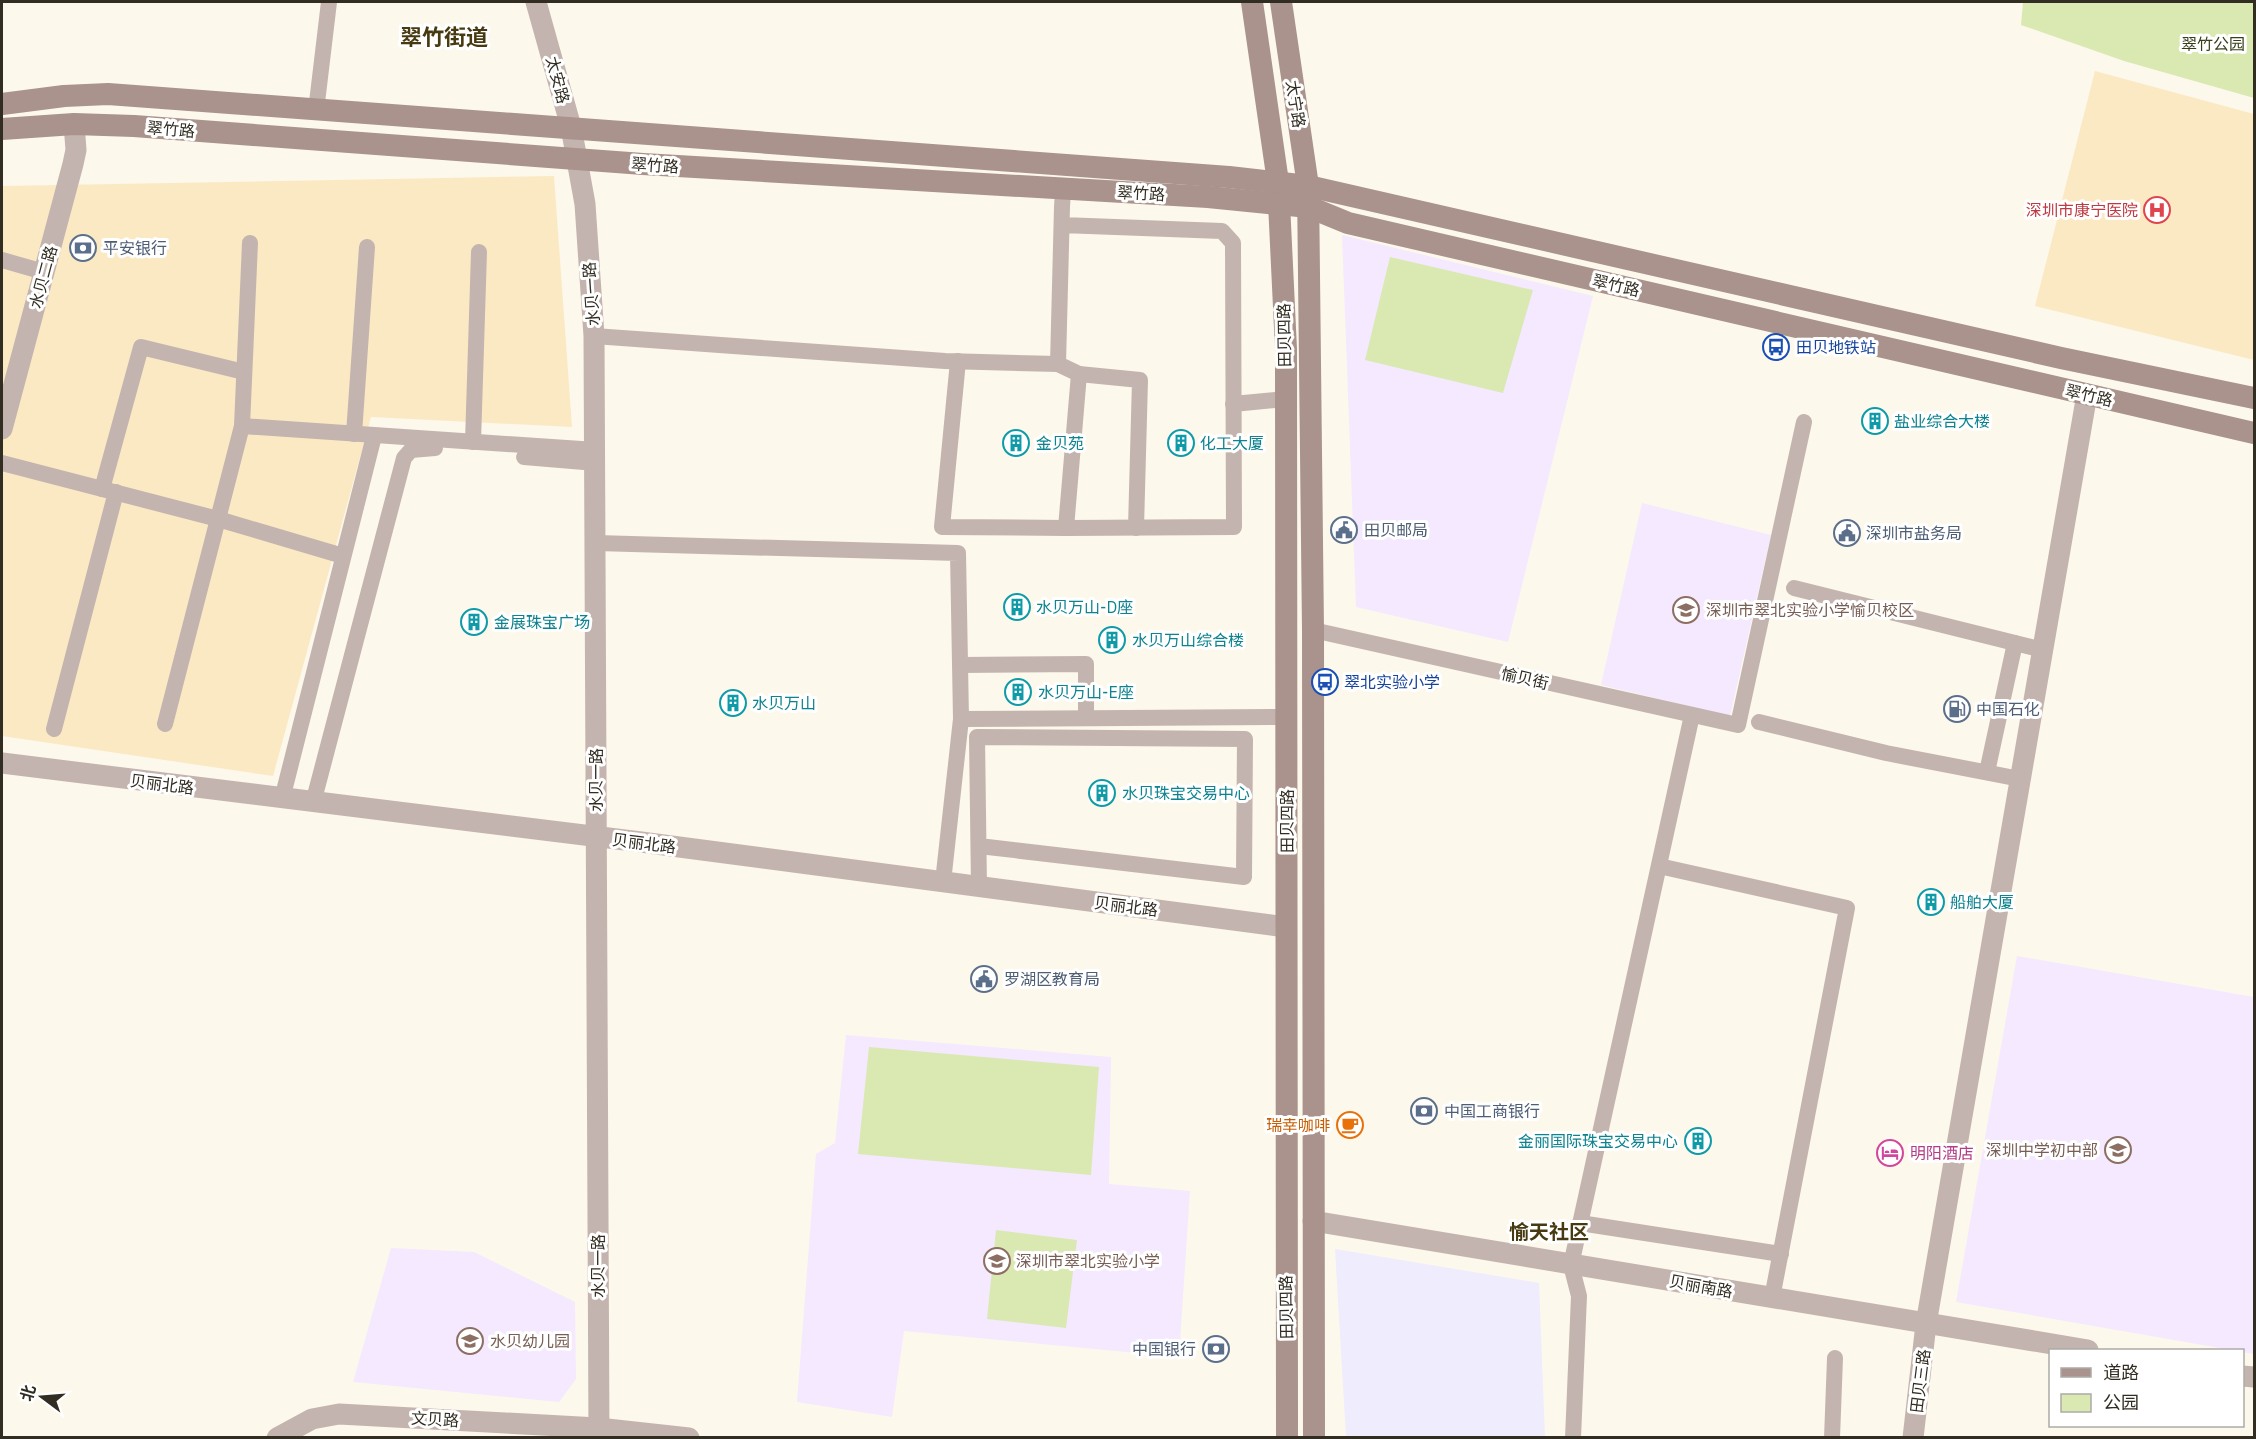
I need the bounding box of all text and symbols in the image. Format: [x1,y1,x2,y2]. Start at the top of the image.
district label: 翠竹街道 [400,22,488,51]
park label: 翠竹公园 [2181,34,2245,54]
street label: 太安路 [542,54,574,106]
street label: 太宁路 [1282,79,1310,129]
street label: 翠竹路 [146,117,196,141]
street label: 翠竹路 [630,153,680,177]
street label: 翠竹路 [1117,182,1165,204]
hospital icon: 深圳市康宁医院 [2142,195,2172,225]
place label: 深圳市康宁医院 [2026,200,2138,220]
bank icon: 平安银行 [68,233,98,263]
place label: 平安银行 [103,238,167,258]
street label: 水贝二路 [25,243,61,311]
street label: 水贝一路 [579,261,603,327]
street label: 翠竹路 [1590,270,1642,300]
street label: 田贝四路 [1273,303,1295,367]
bus stop icon: 田贝地铁站 [1761,332,1791,362]
place label: 田贝地铁站 [1796,337,1876,357]
street label: 翠竹路 [2063,380,2115,410]
building icon: 盐业综合大楼 [1860,406,1890,436]
place label: 盐业综合大楼 [1894,411,1990,431]
building icon: 金贝苑 [1001,428,1031,458]
building icon: 化工大厦 [1166,428,1196,458]
place label: 金贝苑 [1036,433,1084,453]
place label: 化工大厦 [1200,433,1264,453]
public building icon: 田贝邮局 [1329,515,1359,545]
public building icon: 深圳市盐务局 [1832,518,1862,548]
place label: 田贝邮局 [1364,520,1428,540]
place label: 深圳市盐务局 [1866,523,1962,543]
building icon: 水贝万山-D座 [1002,592,1032,622]
school or university icon: 深圳市翠北实验小学愉贝校区 [1671,595,1701,625]
place label: 水贝万山-D座 [1036,597,1133,617]
place label: 深圳市翠北实验小学愉贝校区 [1706,600,1914,620]
building icon: 金展珠宝广场 [459,607,489,637]
place label: 金展珠宝广场 [494,612,590,632]
building icon: 水贝万山综合楼 [1097,625,1127,655]
place label: 水贝万山综合楼 [1132,630,1244,650]
street label: 愉贝街 [1499,663,1551,693]
bus stop icon: 翠北实验小学 [1310,667,1340,697]
place label: 翠北实验小学 [1344,672,1440,692]
building icon: 水贝万山-E座 [1003,677,1033,707]
place label: 水贝万山-E座 [1038,682,1134,702]
building icon: 水贝万山 [718,688,748,718]
place label: 水贝万山 [752,693,816,713]
fuel station icon: 中国石化 [1942,694,1972,724]
place label: 中国石化 [1976,699,2040,719]
street label: 水贝一路 [586,748,606,812]
street label: 贝丽北路 [129,770,195,798]
building icon: 水贝珠宝交易中心 [1087,778,1117,808]
place label: 水贝珠宝交易中心 [1122,783,1250,803]
street label: 田贝四路 [1277,789,1297,853]
street label: 贝丽北路 [611,829,677,857]
building icon: 船舶大厦 [1916,887,1946,917]
street label: 贝丽北路 [1093,892,1159,920]
place label: 船舶大厦 [1950,892,2014,912]
public building icon: 罗湖区教育局 [969,964,999,994]
place label: 罗湖区教育局 [1004,969,1100,989]
bank icon: 中国工商银行 [1409,1096,1439,1126]
place label: 中国工商银行 [1444,1101,1540,1121]
cafe icon: 瑞幸咖啡 [1335,1110,1365,1140]
place label: 瑞幸咖啡 [1266,1115,1330,1135]
building icon: 金丽国际珠宝交易中心 [1683,1126,1713,1156]
place label: 金丽国际珠宝交易中心 [1518,1131,1678,1151]
school or university icon: 深圳中学初中部 [2103,1135,2133,1165]
hotel icon: 明阳酒店 [1875,1138,1905,1168]
place label: 深圳中学初中部 [1986,1140,2098,1160]
place label: 明阳酒店 [1910,1143,1974,1163]
district label: 愉天社区 [1509,1218,1589,1245]
street label: 水贝一路 [588,1234,608,1298]
school or university icon: 深圳市翠北实验小学 [982,1246,1012,1276]
place label: 深圳市翠北实验小学 [1016,1251,1160,1271]
street label: 贝丽南路 [1668,1271,1734,1301]
street label: 田贝四路 [1275,1275,1297,1339]
school or university icon: 水贝幼儿园 [455,1326,485,1356]
place label: 水贝幼儿园 [490,1331,570,1351]
bank icon: 中国银行 [1201,1334,1231,1364]
place label: 中国银行 [1132,1339,1196,1359]
street label: 田贝三路 [1906,1348,1934,1414]
legend [2049,1349,2244,1427]
text: 道路 [2103,1361,2139,1384]
north arrow [12,1367,72,1427]
text: 北 [16,1382,39,1403]
text: 公园 [2103,1391,2139,1414]
street label: 文贝路 [411,1408,459,1430]

